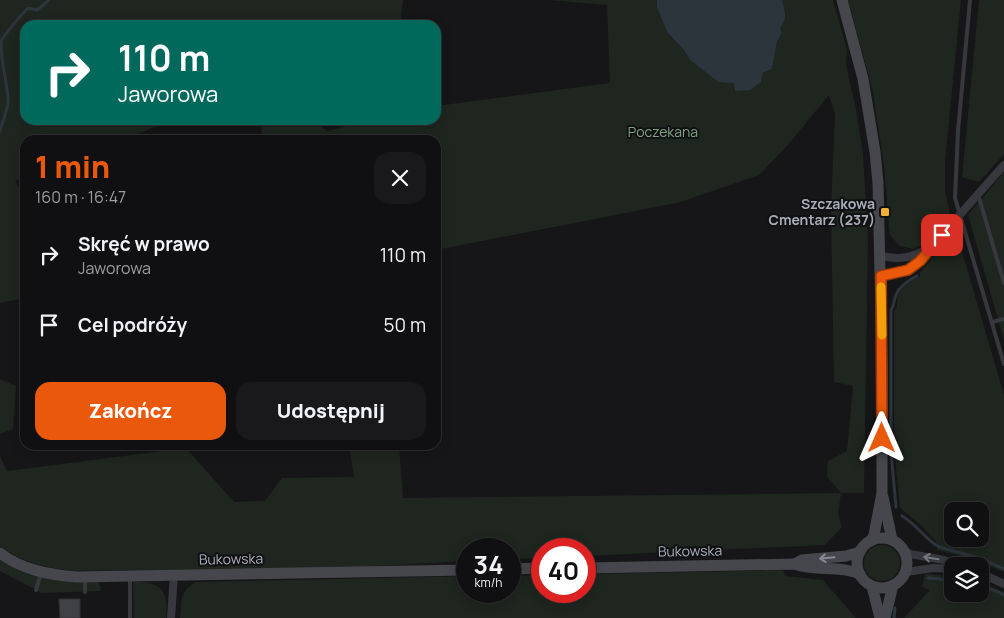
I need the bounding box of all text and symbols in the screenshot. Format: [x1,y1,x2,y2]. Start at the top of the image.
text: 110 m [118,34,210,82]
icon: right [35,40,100,105]
text: Jaworowa [118,79,218,109]
park label: Poczekana [628,122,698,141]
text: 1 min [35,146,110,187]
button: close [374,152,426,204]
text: 160 m · 16:47 [35,186,126,208]
place label: Szczakowa Cmentarz (237) [769,194,875,229]
marker: Szczakowa Cmentarz (237) [879,206,891,218]
pin [921,214,963,256]
icon: arrive [928,221,956,249]
text: Skręć w prawo [78,231,210,257]
icon: right [35,241,63,269]
text: 110 m [380,242,426,268]
text: Jaworowa [78,257,151,279]
icon: arrive [35,311,63,339]
text: Cel podróży [78,312,187,338]
text: 50 m [384,312,426,338]
button: Zakończ [35,382,226,440]
button: Udostępnij [236,382,426,440]
position arrow [855,411,907,463]
map controls [944,502,989,602]
button: search [944,502,989,547]
speed limit sign: 40 [531,538,596,603]
street label: Bukowska [658,540,722,561]
text: 34 [474,547,503,582]
street label: Bukowska [199,548,263,569]
one-way arrow [819,553,835,563]
one-way arrow [923,553,939,563]
button: layers [944,557,989,602]
text: km/h [475,574,502,591]

